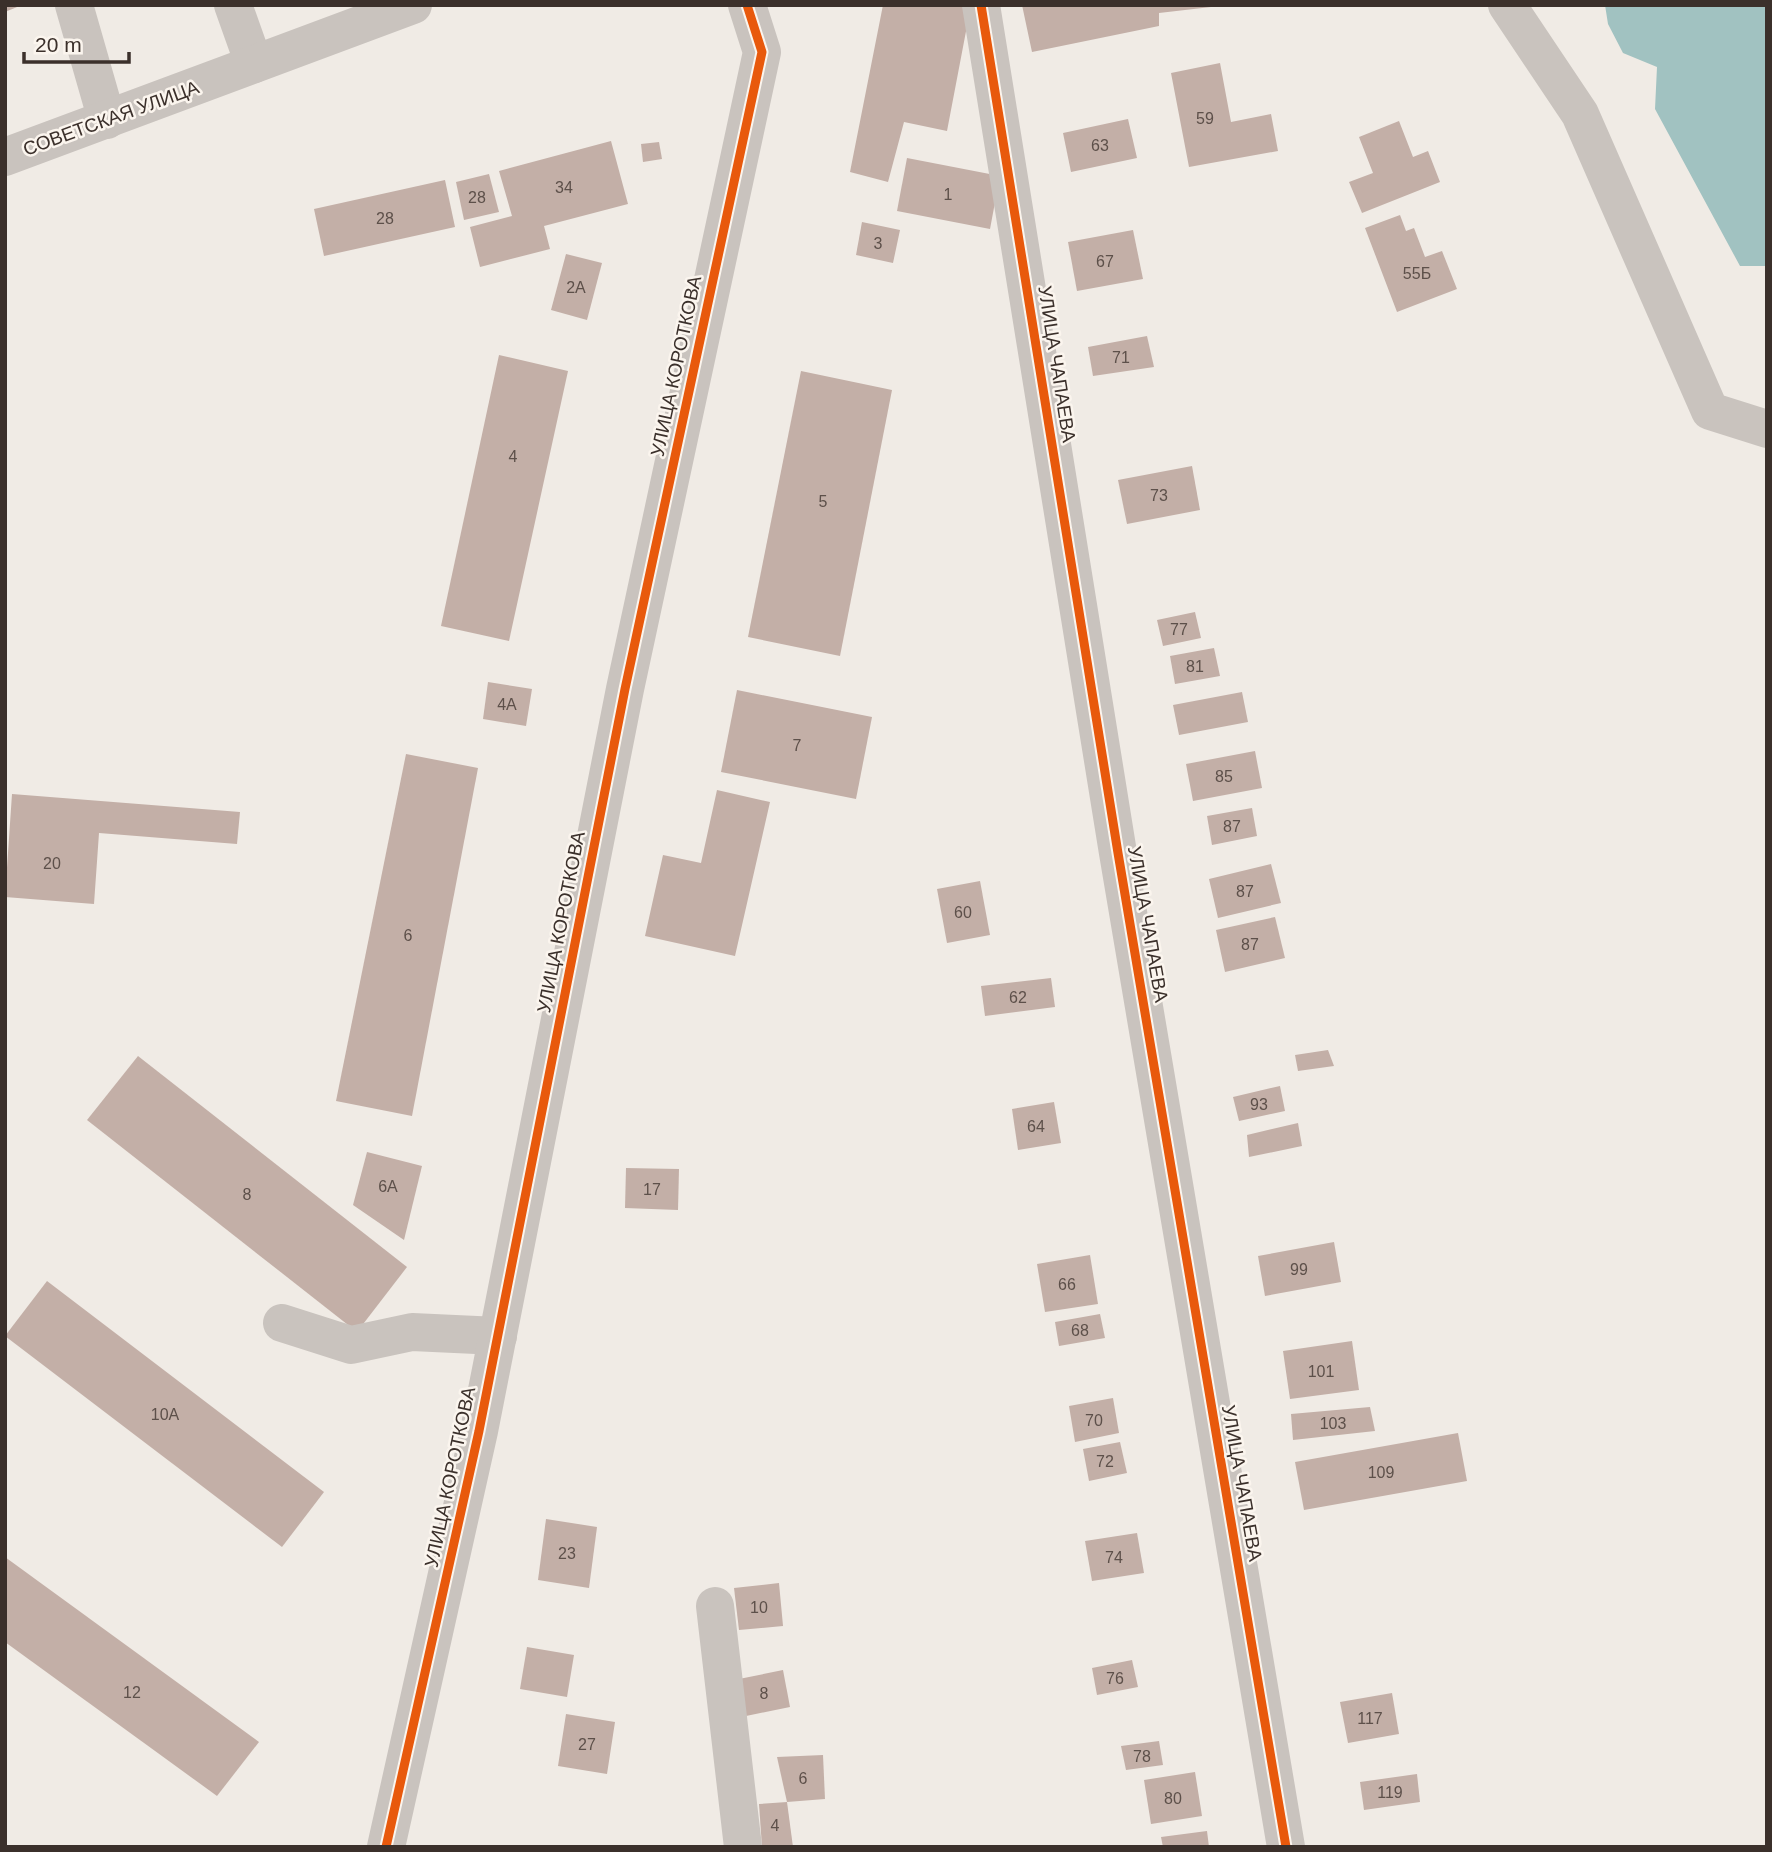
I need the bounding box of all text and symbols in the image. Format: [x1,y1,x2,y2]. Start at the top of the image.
scale bar [24,21,130,65]
text: 20 m [35,33,82,56]
street label: СОВЕТСКАЯ УЛИЦА [20,76,202,160]
house number: 59 [1196,110,1214,127]
house number: 63 [1091,137,1109,154]
house number: 34 [555,179,573,196]
house number: 1 [944,186,953,203]
house number: 28 [468,189,486,206]
house number: 28 [376,210,394,227]
house number: 3 [874,235,883,252]
house number: 67 [1096,253,1114,270]
house number: 55Б [1403,265,1431,282]
street label: УЛИЦА КОРОТКОВА [647,273,705,458]
house number: 2А [566,279,586,296]
street label: УЛИЦА ЧАПАЕВА [1034,284,1080,444]
house number: 71 [1112,349,1130,366]
house number: 4 [509,448,518,465]
house number: 73 [1150,487,1168,504]
house number: 5 [819,493,828,510]
house number: 77 [1170,621,1188,638]
house number: 81 [1186,658,1204,675]
house number: 4А [497,696,517,713]
house number: 7 [793,737,802,754]
house number: 85 [1215,768,1233,785]
house number: 87 [1223,818,1241,835]
street label: УЛИЦА КОРОТКОВА [533,829,589,1014]
street label: УЛИЦА ЧАПАЕВА [1124,844,1172,1004]
house number: 20 [43,855,61,872]
house number: 87 [1236,883,1254,900]
house number: 60 [954,904,972,921]
house number: 6 [404,927,413,944]
house number: 87 [1241,936,1259,953]
house number: 62 [1009,989,1027,1006]
house number: 93 [1250,1096,1268,1113]
house number: 64 [1027,1118,1045,1135]
house number: 6А [378,1178,398,1195]
house number: 17 [643,1181,661,1198]
house number: 8 [243,1186,252,1203]
house number: 99 [1290,1261,1308,1278]
house number: 66 [1058,1276,1076,1293]
house number: 68 [1071,1322,1089,1339]
house number: 101 [1308,1363,1334,1380]
street label: УЛИЦА КОРОТКОВА [421,1384,479,1569]
street label: УЛИЦА ЧАПАЕВА [1218,1403,1266,1563]
house number: 10А [151,1406,180,1423]
house number: 70 [1085,1412,1103,1429]
house number: 103 [1320,1415,1346,1432]
house number: 72 [1096,1453,1114,1470]
house number: 109 [1368,1464,1394,1481]
house number: 23 [558,1545,576,1562]
house number: 74 [1105,1549,1123,1566]
house number: 10 [750,1599,768,1616]
house number: 76 [1106,1670,1124,1687]
house number: 12 [123,1684,141,1701]
house number: 8 [760,1685,769,1702]
house number: 117 [1357,1710,1383,1727]
house number: 27 [578,1736,596,1753]
house number: 78 [1133,1748,1151,1765]
house number: 6 [799,1770,808,1787]
house number: 119 [1377,1784,1403,1801]
house number: 80 [1164,1790,1182,1807]
house number: 4 [771,1817,780,1834]

